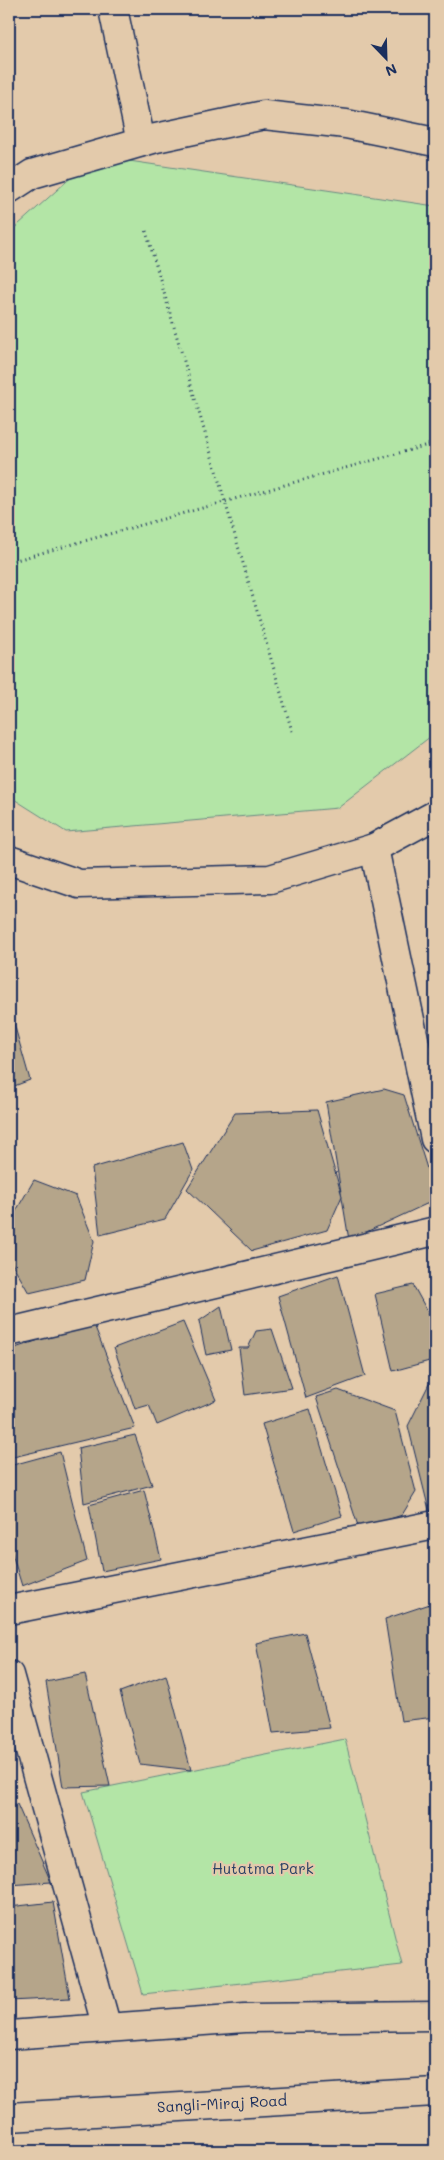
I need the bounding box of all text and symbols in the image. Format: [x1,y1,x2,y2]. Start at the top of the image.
north arrow [362,32,412,82]
text: N [383,60,400,81]
park label: Hutatma Park [212,1858,314,1878]
street label: Sangli-Miraj Road [156,2090,287,2116]

